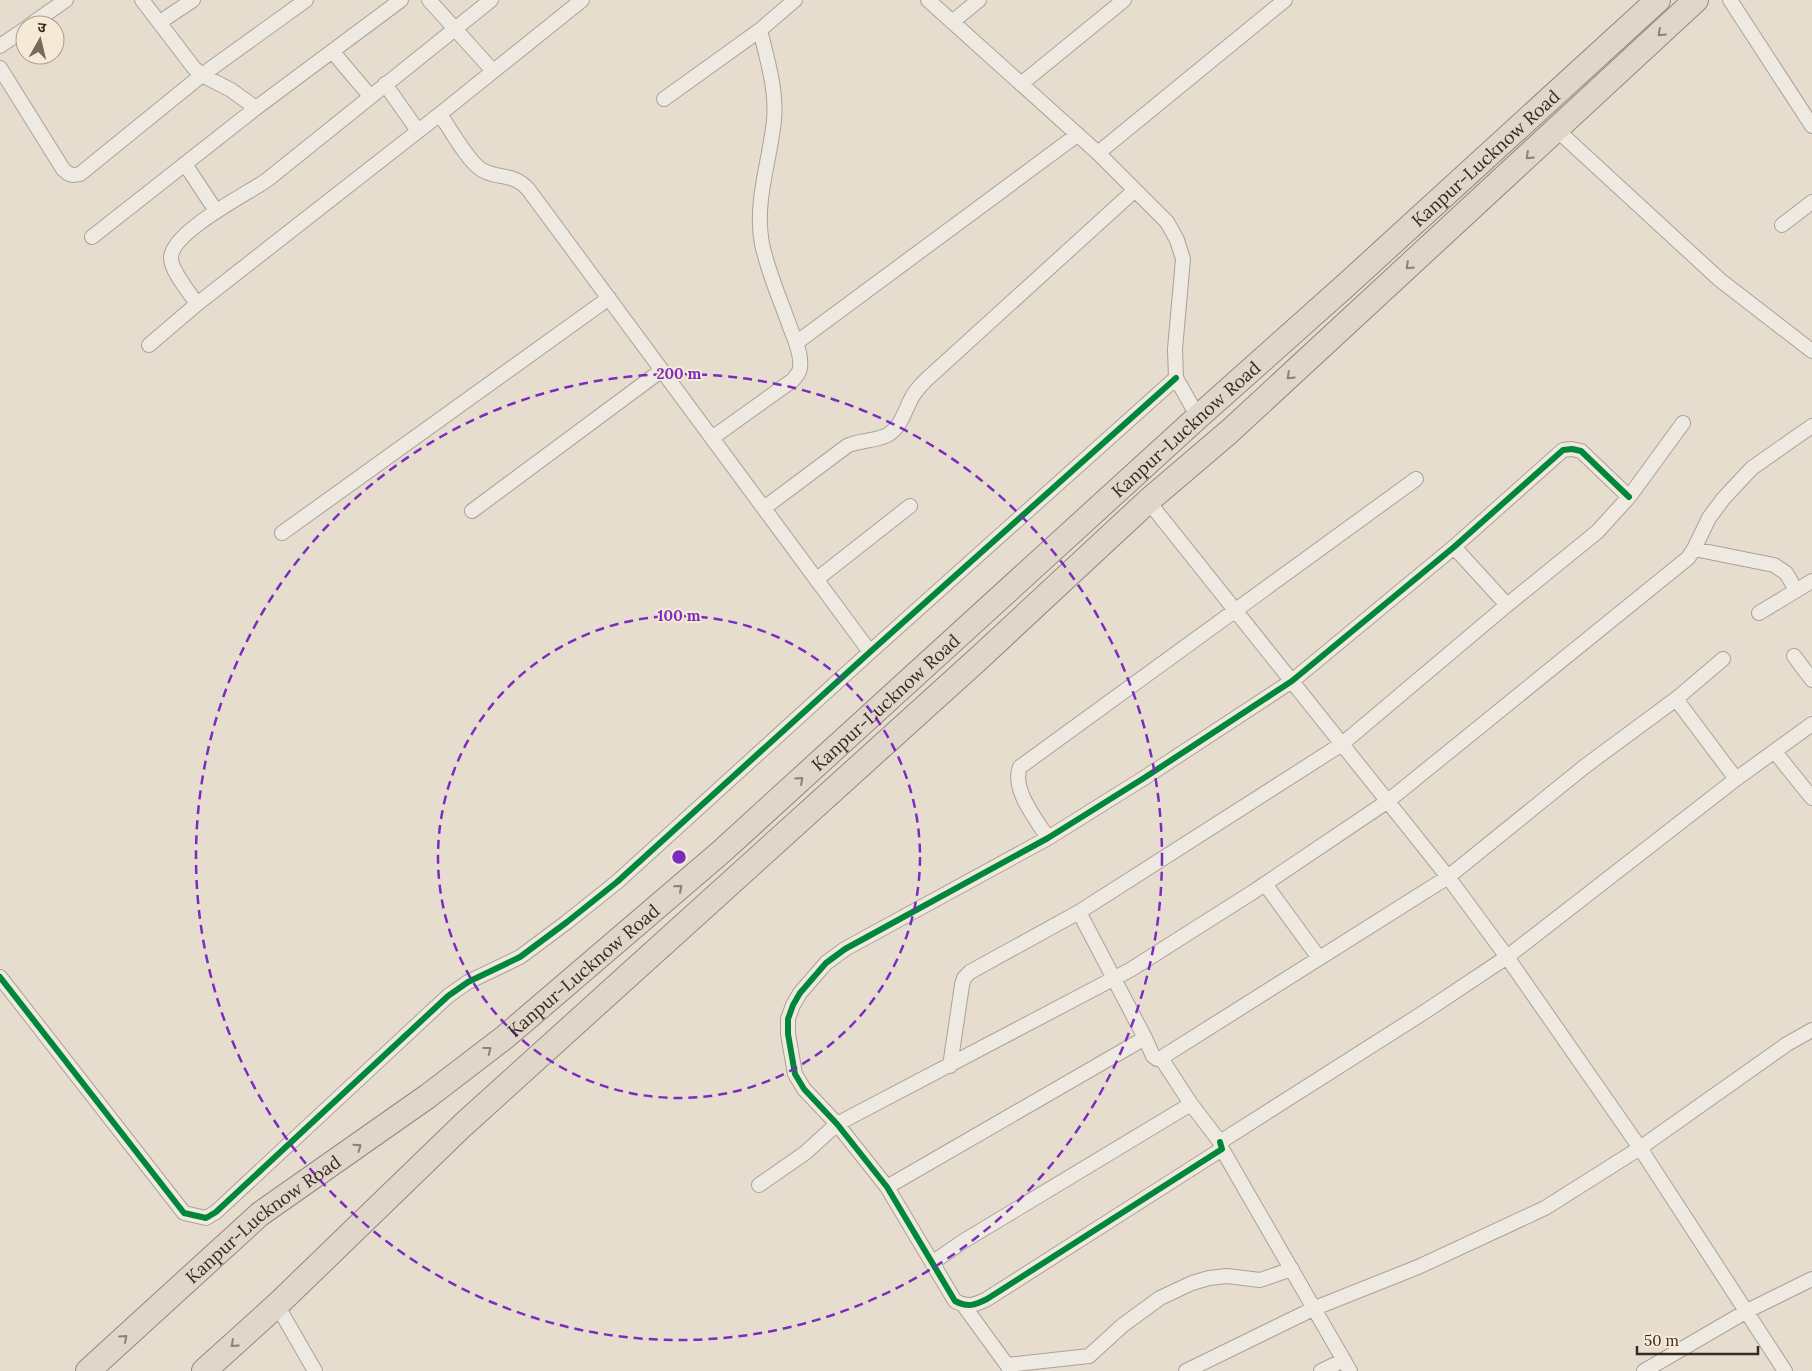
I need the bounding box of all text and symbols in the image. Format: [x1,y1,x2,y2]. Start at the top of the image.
north arrow [15,15,65,65]
text: उ [36,18,48,37]
one-way arrow [1657,27,1666,36]
street label: Kanpur-Lucknow Road [1406,84,1564,231]
one-way arrow [1525,150,1534,159]
one-way arrow [1406,260,1415,269]
street label: Kanpur-Lucknow Road [1106,356,1265,502]
text: 200 m [657,364,702,383]
one-way arrow [1286,370,1295,379]
text: 100 m [658,606,701,625]
street label: Kanpur-Lucknow Road [806,629,965,776]
one-way arrow [795,777,804,786]
centre of rings [670,848,688,866]
one-way arrow [673,885,682,894]
street label: Kanpur-Lucknow Road [502,899,664,1042]
one-way arrow [482,1047,491,1055]
one-way arrow [352,1144,362,1153]
street label: Kanpur-Lucknow Road [180,1150,345,1288]
scale bar [1637,1324,1758,1356]
text: 50 m [1644,1331,1679,1350]
one-way arrow [119,1335,128,1344]
one-way arrow [231,1338,240,1347]

